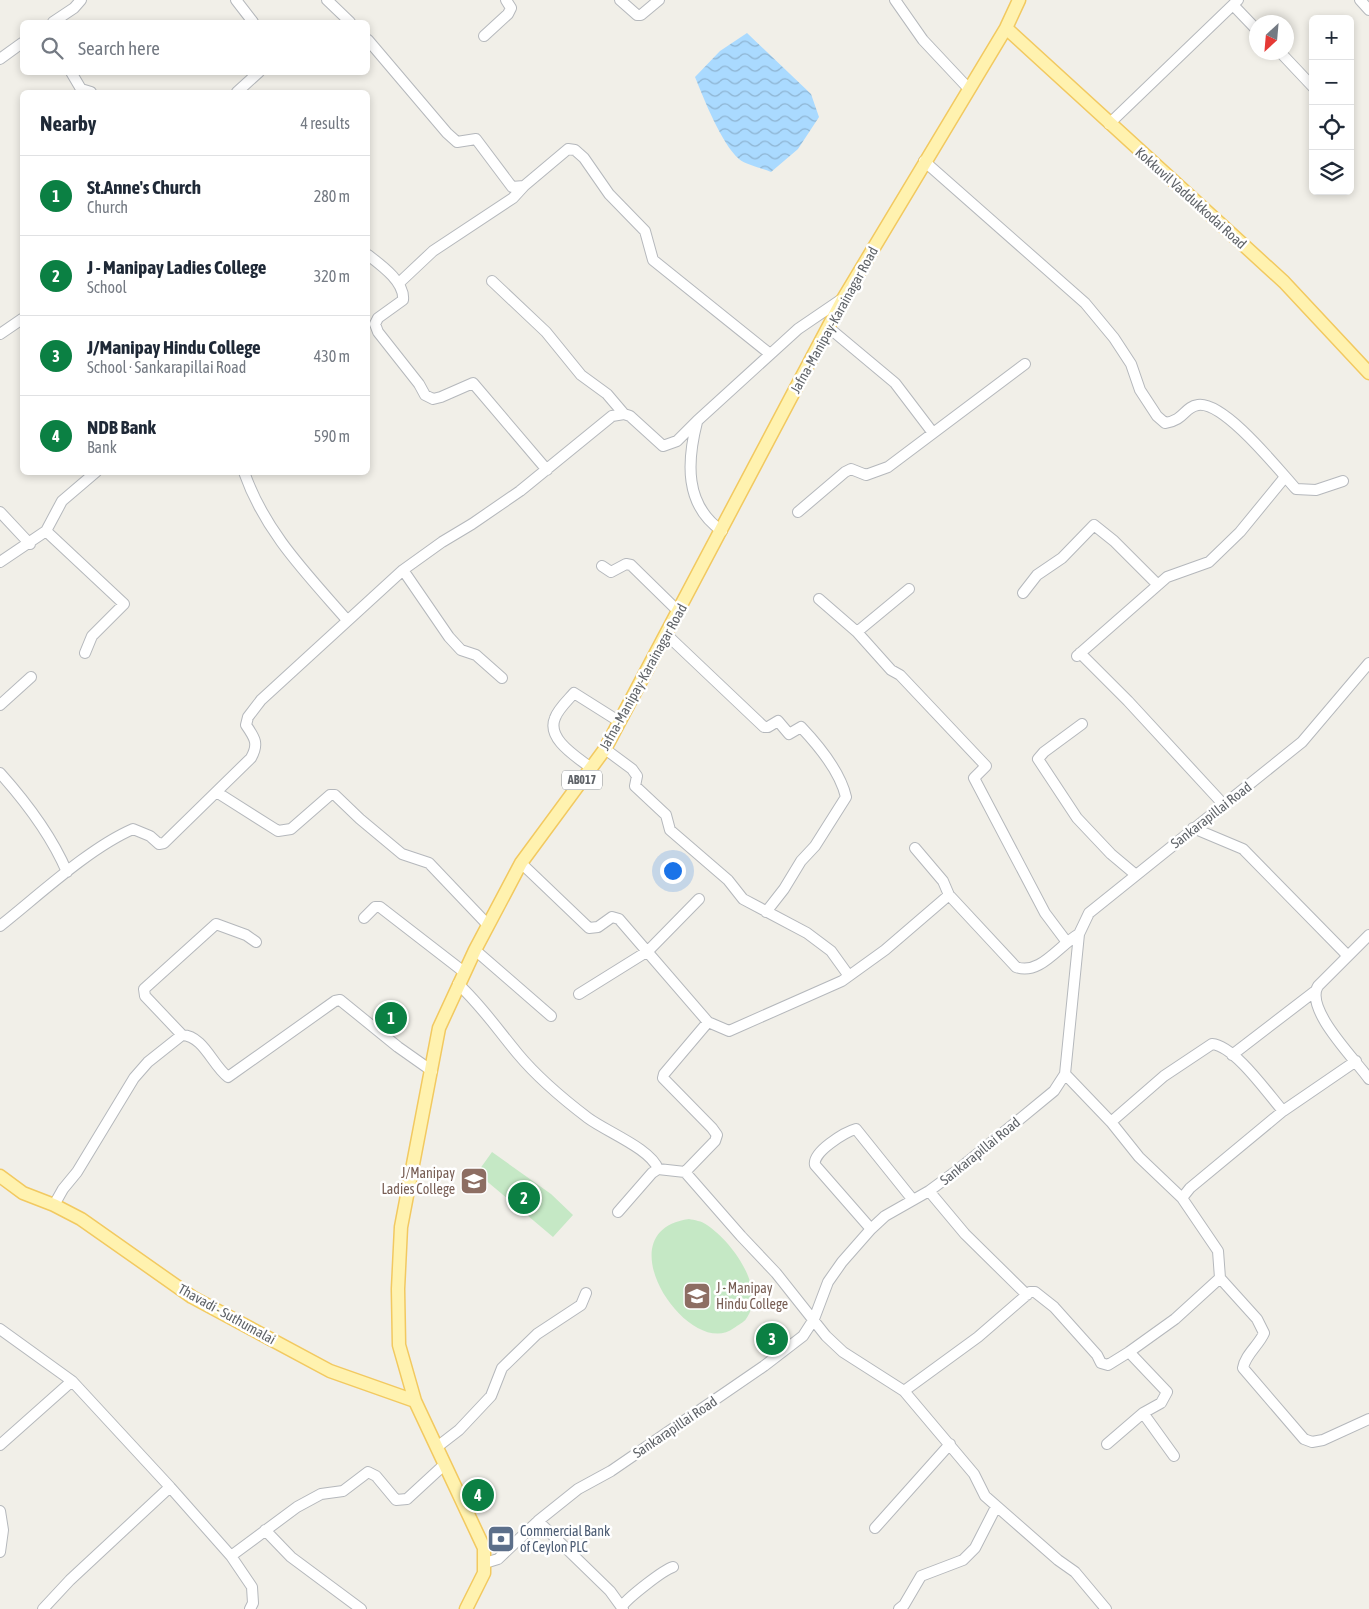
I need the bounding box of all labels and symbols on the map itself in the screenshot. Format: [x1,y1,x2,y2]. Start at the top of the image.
north arrow [1249,15,1294,60]
street label: Kokkuvil Vaddukkodai Road [1132,144,1250,252]
street label: Jafna-Manipay-Karainagar Road [787,244,881,396]
street label: Jafna-Manipay-Karainagar Road [596,601,690,753]
road number: AB017 [562,770,602,790]
street label: Sankarapillai Road [1168,779,1254,851]
your location [660,858,686,884]
pin: 1 [375,999,407,1037]
street label: Sankarapillai Road [937,1114,1023,1188]
place label: J/Manipay Ladies College [381,1165,455,1197]
school or university icon: J/Manipay Ladies College [459,1166,489,1196]
pin: 2 [508,1179,540,1217]
place label: J - Manipay Hindu College [716,1280,788,1312]
street label: Thavadi - Suthumalai [176,1281,278,1347]
school or university icon: J - Manipay Hindu College [682,1281,712,1311]
pin: 3 [756,1320,788,1358]
street label: Sankarapillai Road [630,1393,720,1461]
pin: 4 [462,1476,494,1514]
place label: Commercial Bank of Ceylon PLC [520,1523,610,1555]
bank icon: Commercial Bank of Ceylon PLC [486,1524,516,1554]

